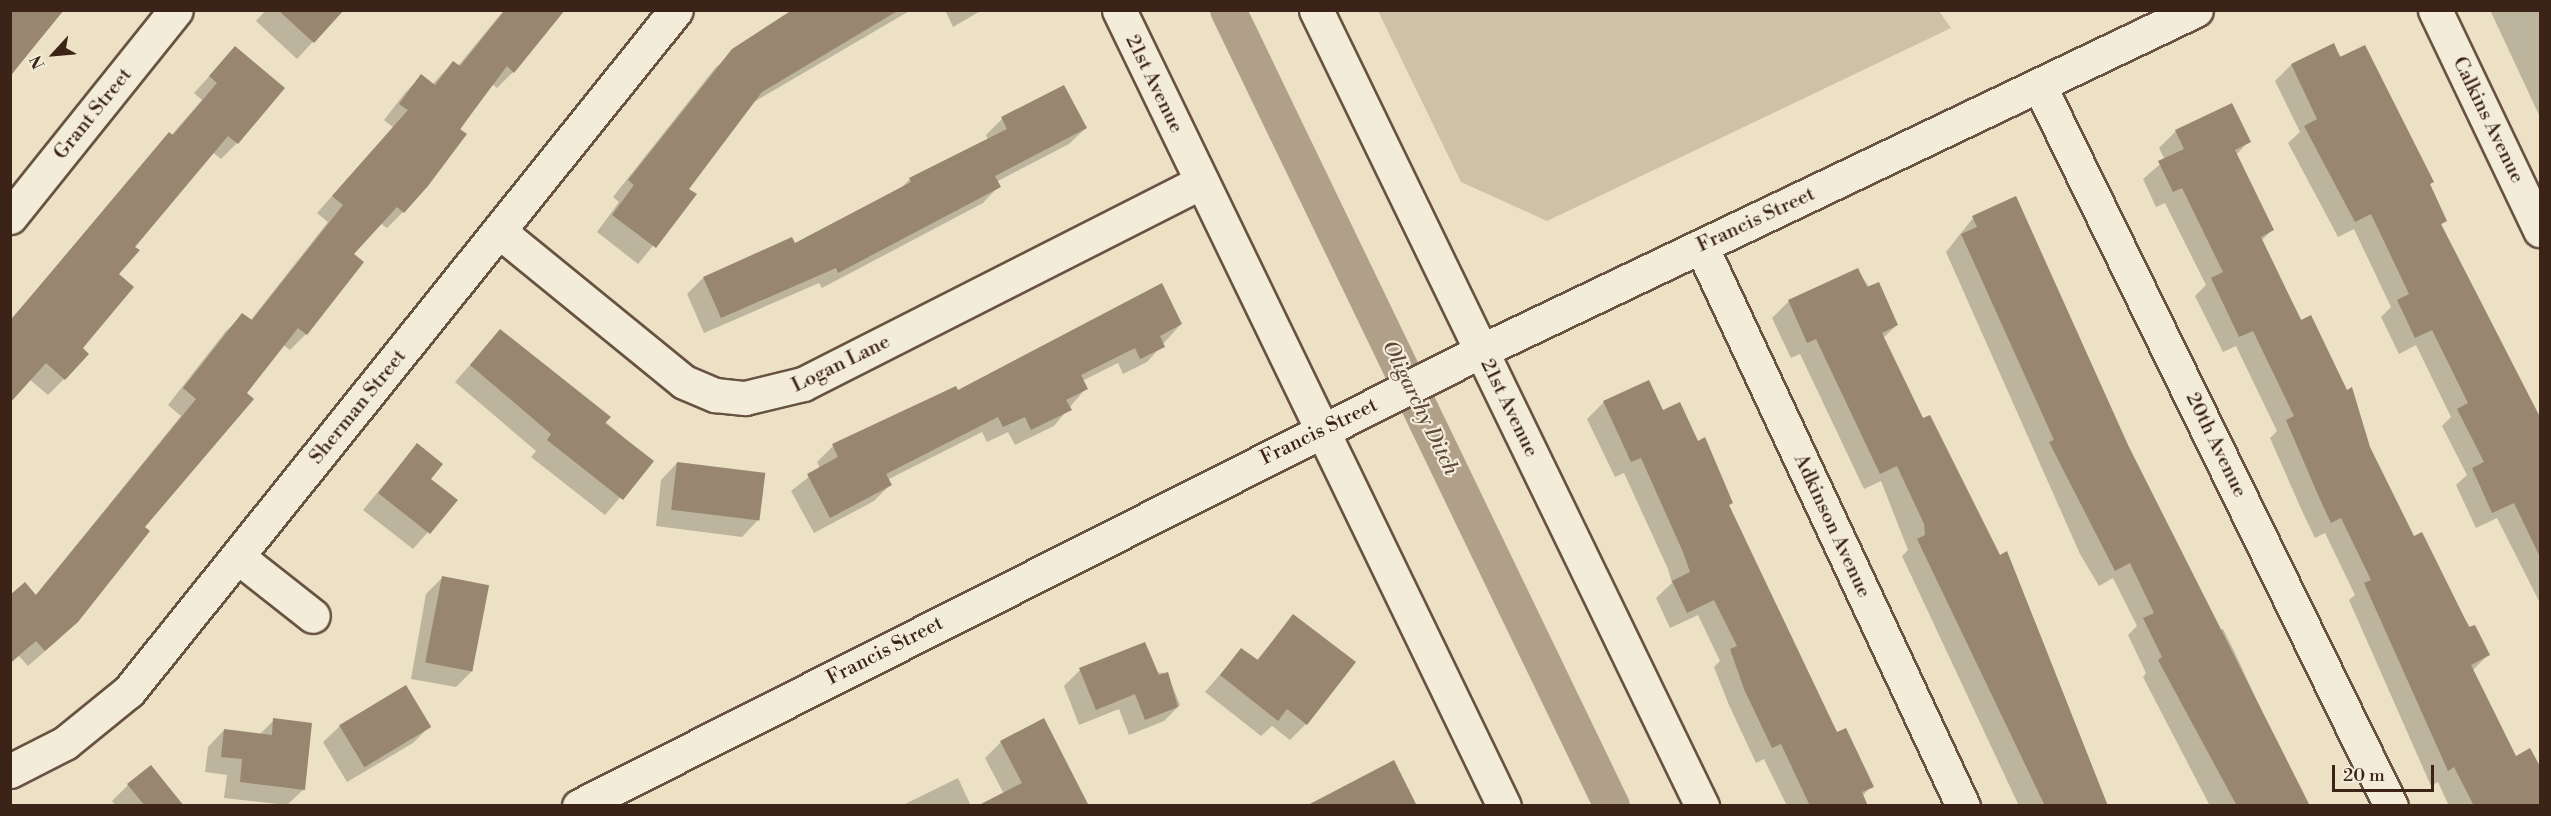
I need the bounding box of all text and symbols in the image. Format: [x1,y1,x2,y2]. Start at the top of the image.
north arrow [24,24,84,84]
street label: 21st Avenue [1120,31,1188,137]
text: N [26,52,50,72]
street label: Calkins Avenue [2447,53,2529,187]
street label: Grant Street [49,63,137,165]
street label: Francis Street [1693,182,1819,258]
street label: Logan Lane [788,330,894,398]
water label: Oligarchy Ditch [1377,337,1463,479]
street label: Sherman Street [304,345,412,469]
street label: 21st Avenue [1475,355,1543,461]
street label: 20th Avenue [2180,389,2252,501]
street label: Francis Street [1256,393,1382,471]
street label: Adkinson Avenue [1788,450,1876,602]
street label: Francis Street [823,611,947,691]
scale bar [2335,753,2437,791]
text: 20 m [2343,764,2385,787]

